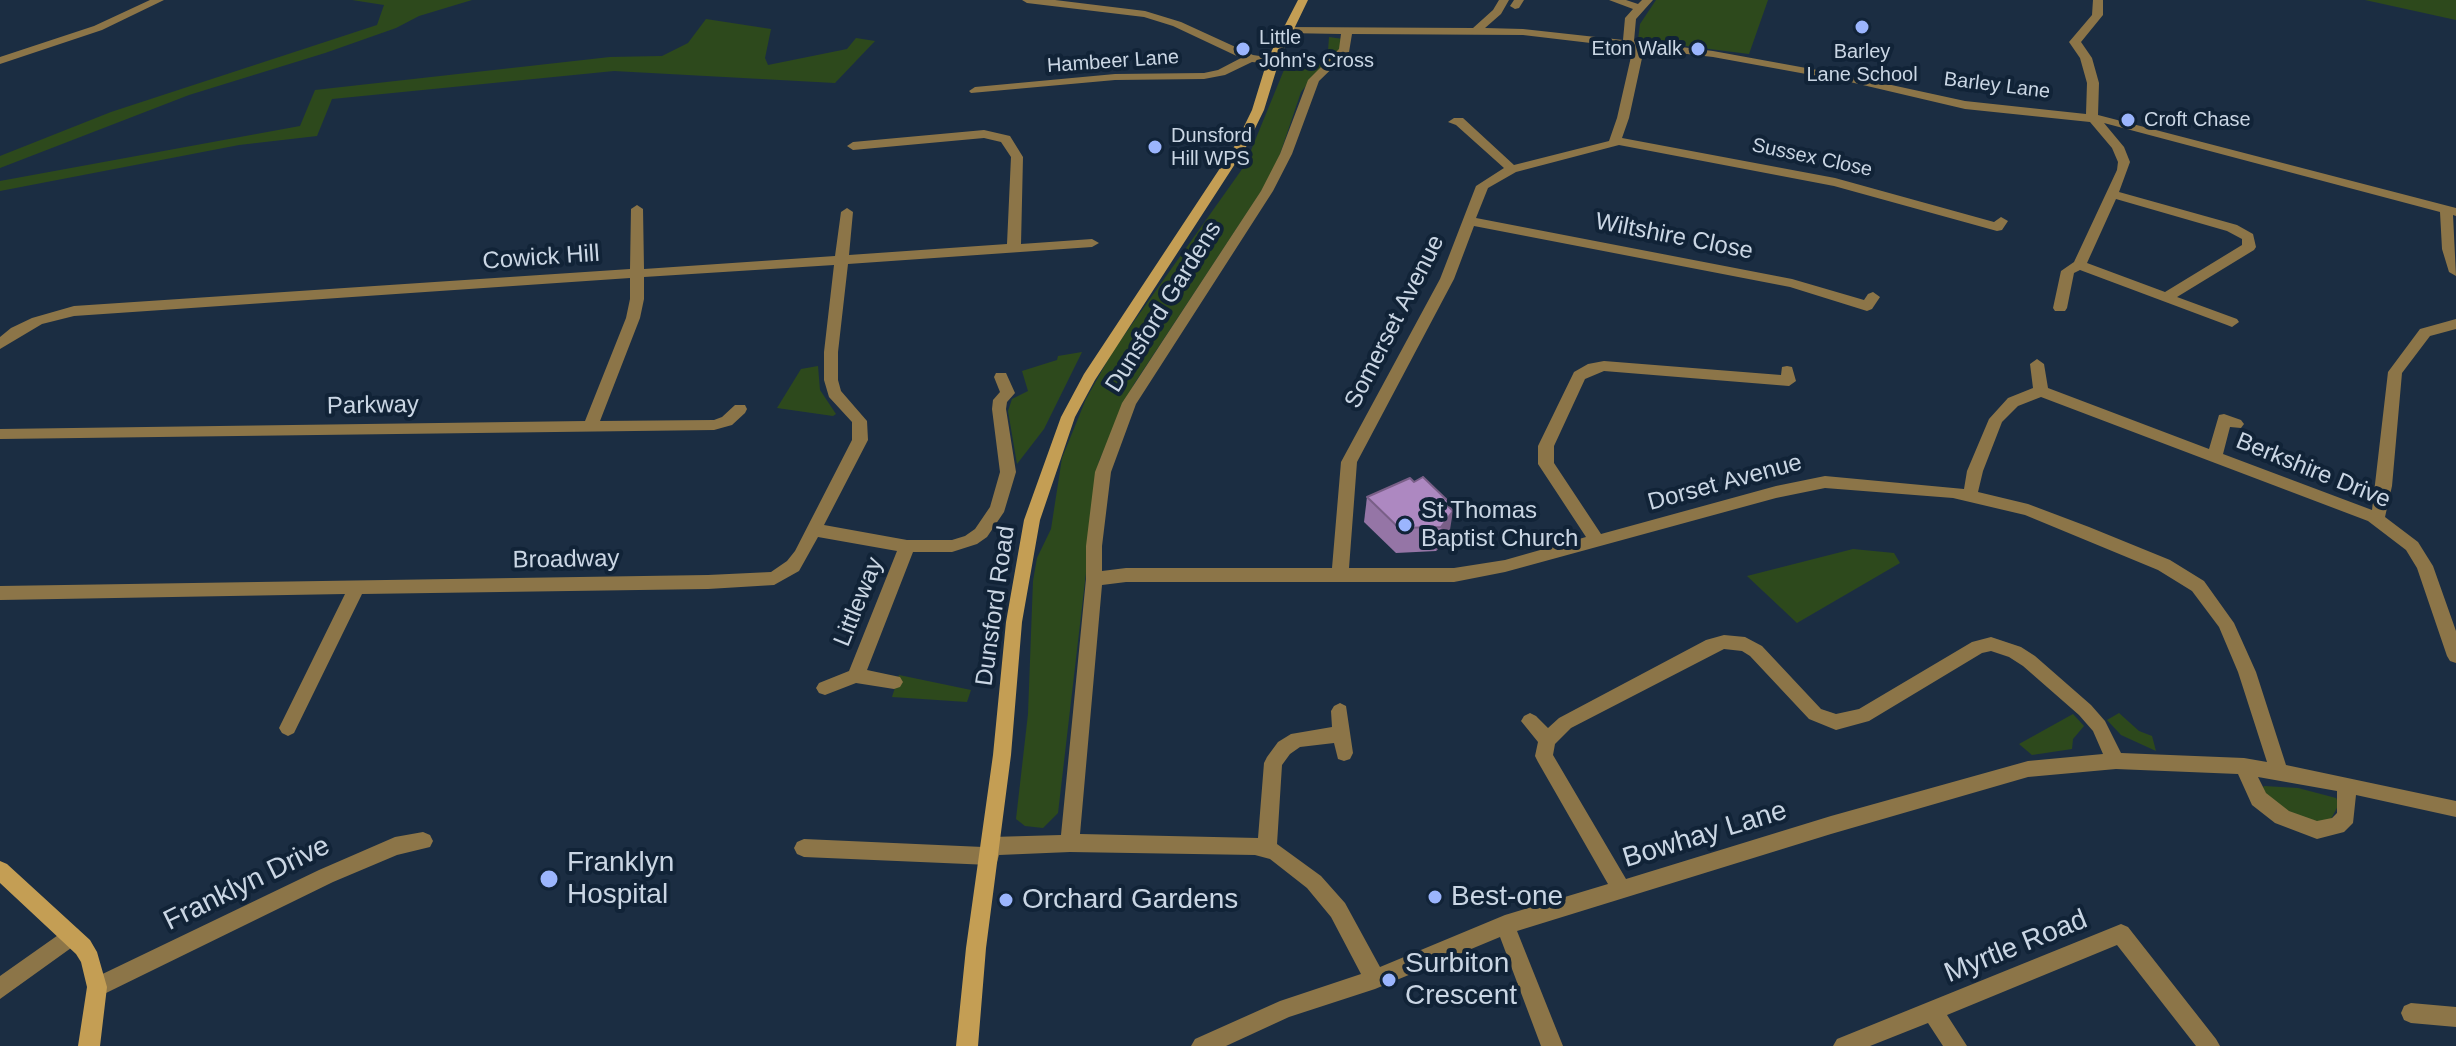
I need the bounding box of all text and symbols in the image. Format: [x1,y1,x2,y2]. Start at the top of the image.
marker: Barley Lane School [1853,18,1871,36]
place label: Little John's Cross [1259,26,1374,73]
place label: Eton Walk [1592,37,1682,61]
marker: Little John's Cross [1234,40,1252,58]
marker: Eton Walk [1689,40,1707,58]
place label: Barley Lane School [1806,40,1918,87]
street label: Hambeer Lane [1046,45,1180,79]
street label: Barley Lane [1943,68,2051,104]
place label: Croft Chase [2144,108,2251,132]
marker: Croft Chase [2119,111,2137,129]
place label: Dunsford Hill WPS [1171,124,1252,171]
street label: Sussex Close [1750,134,1874,182]
marker: Dunsford Hill WPS [1146,138,1164,156]
street label: Wiltshire Close [1593,208,1755,266]
street label: Dunsford Gardens [1100,216,1228,398]
street label: Somerset Avenue [1339,231,1451,413]
street label: Cowick Hill [481,240,601,276]
street label: Parkway [327,391,419,421]
street label: Berkshire Drive [2232,427,2394,515]
street label: Dorset Avenue [1645,449,1805,517]
place label: St Thomas Baptist Church [1421,497,1578,553]
marker: St Thomas Baptist Church [1396,516,1414,534]
street label: Dunsford Road [971,524,1021,688]
street label: Broadway [512,545,620,575]
street label: Littleway [828,553,890,651]
street label: Bowhay Lane [1619,794,1791,876]
street label: Franklyn Drive [159,829,335,939]
place label: Franklyn Hospital [567,846,674,912]
marker: Franklyn Hospital [538,868,560,890]
place label: Best-one [1451,880,1563,914]
place label: Orchard Gardens [1022,883,1238,917]
marker: Best-one [1426,888,1444,906]
marker: Orchard Gardens [997,891,1015,909]
street label: Myrtle Road [1940,903,2092,991]
place label: Surbiton Crescent [1405,947,1517,1013]
marker: Surbiton Crescent [1380,971,1398,989]

